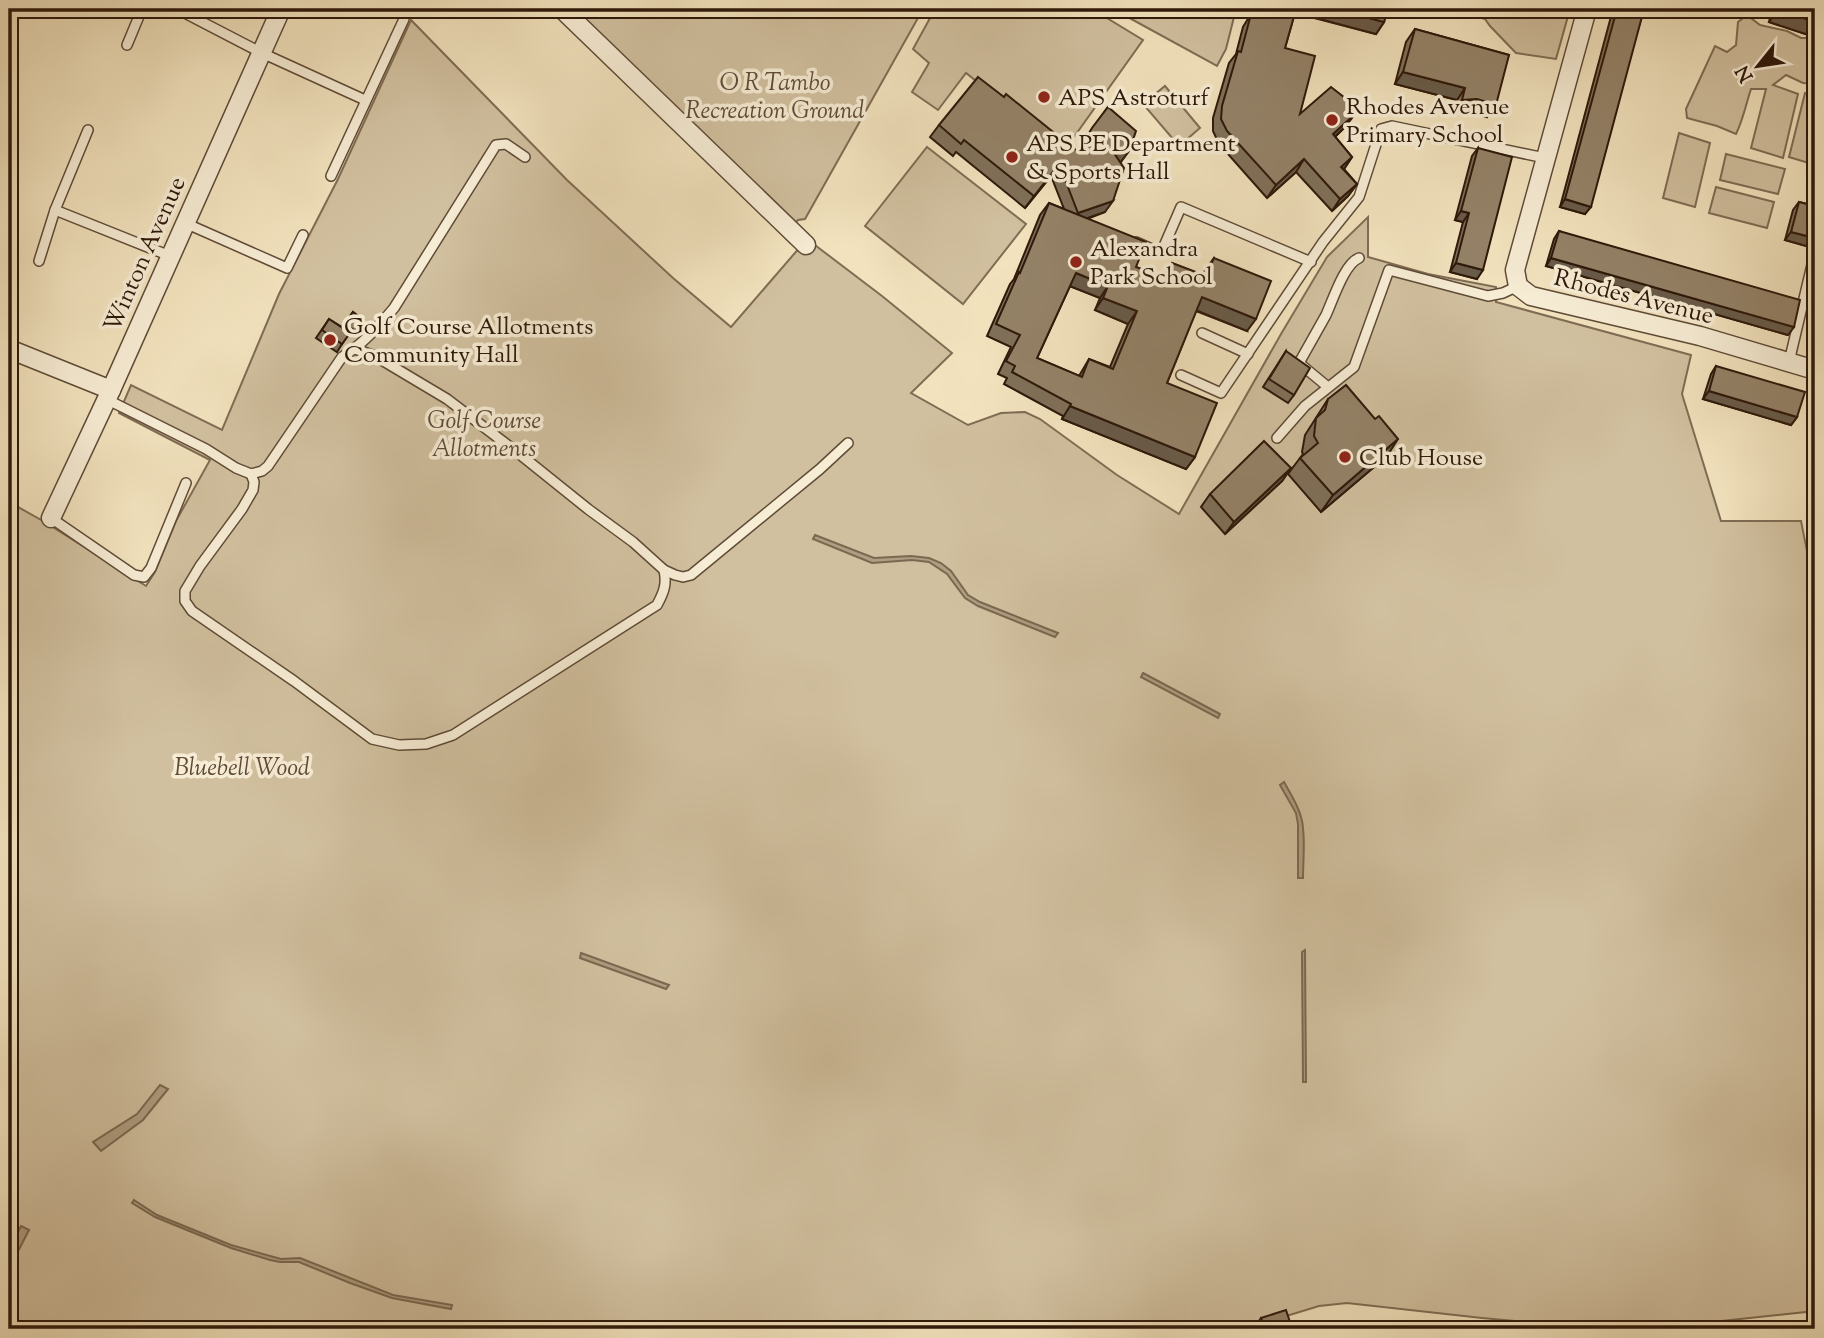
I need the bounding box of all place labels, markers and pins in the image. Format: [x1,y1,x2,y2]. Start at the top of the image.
place label: APS Astroturf [1058,82,1211,116]
marker: APS Astroturf [1036,89,1052,105]
place label: Rhodes Avenue Primary School [1346,91,1509,153]
marker: Rhodes Avenue Primary School [1324,112,1340,128]
place label: APS PE Department & Sports Hall [1026,128,1236,190]
marker: APS PE Department & Sports Hall [1004,149,1020,165]
place label: Alexandra Park School [1090,233,1213,295]
marker: Alexandra Park School [1068,254,1084,270]
place label: Golf Course Allotments Community Hall [344,311,593,373]
marker: Golf Course Allotments Community Hall [322,332,338,348]
place label: Club House [1359,442,1483,476]
marker: Club House [1337,449,1353,465]

